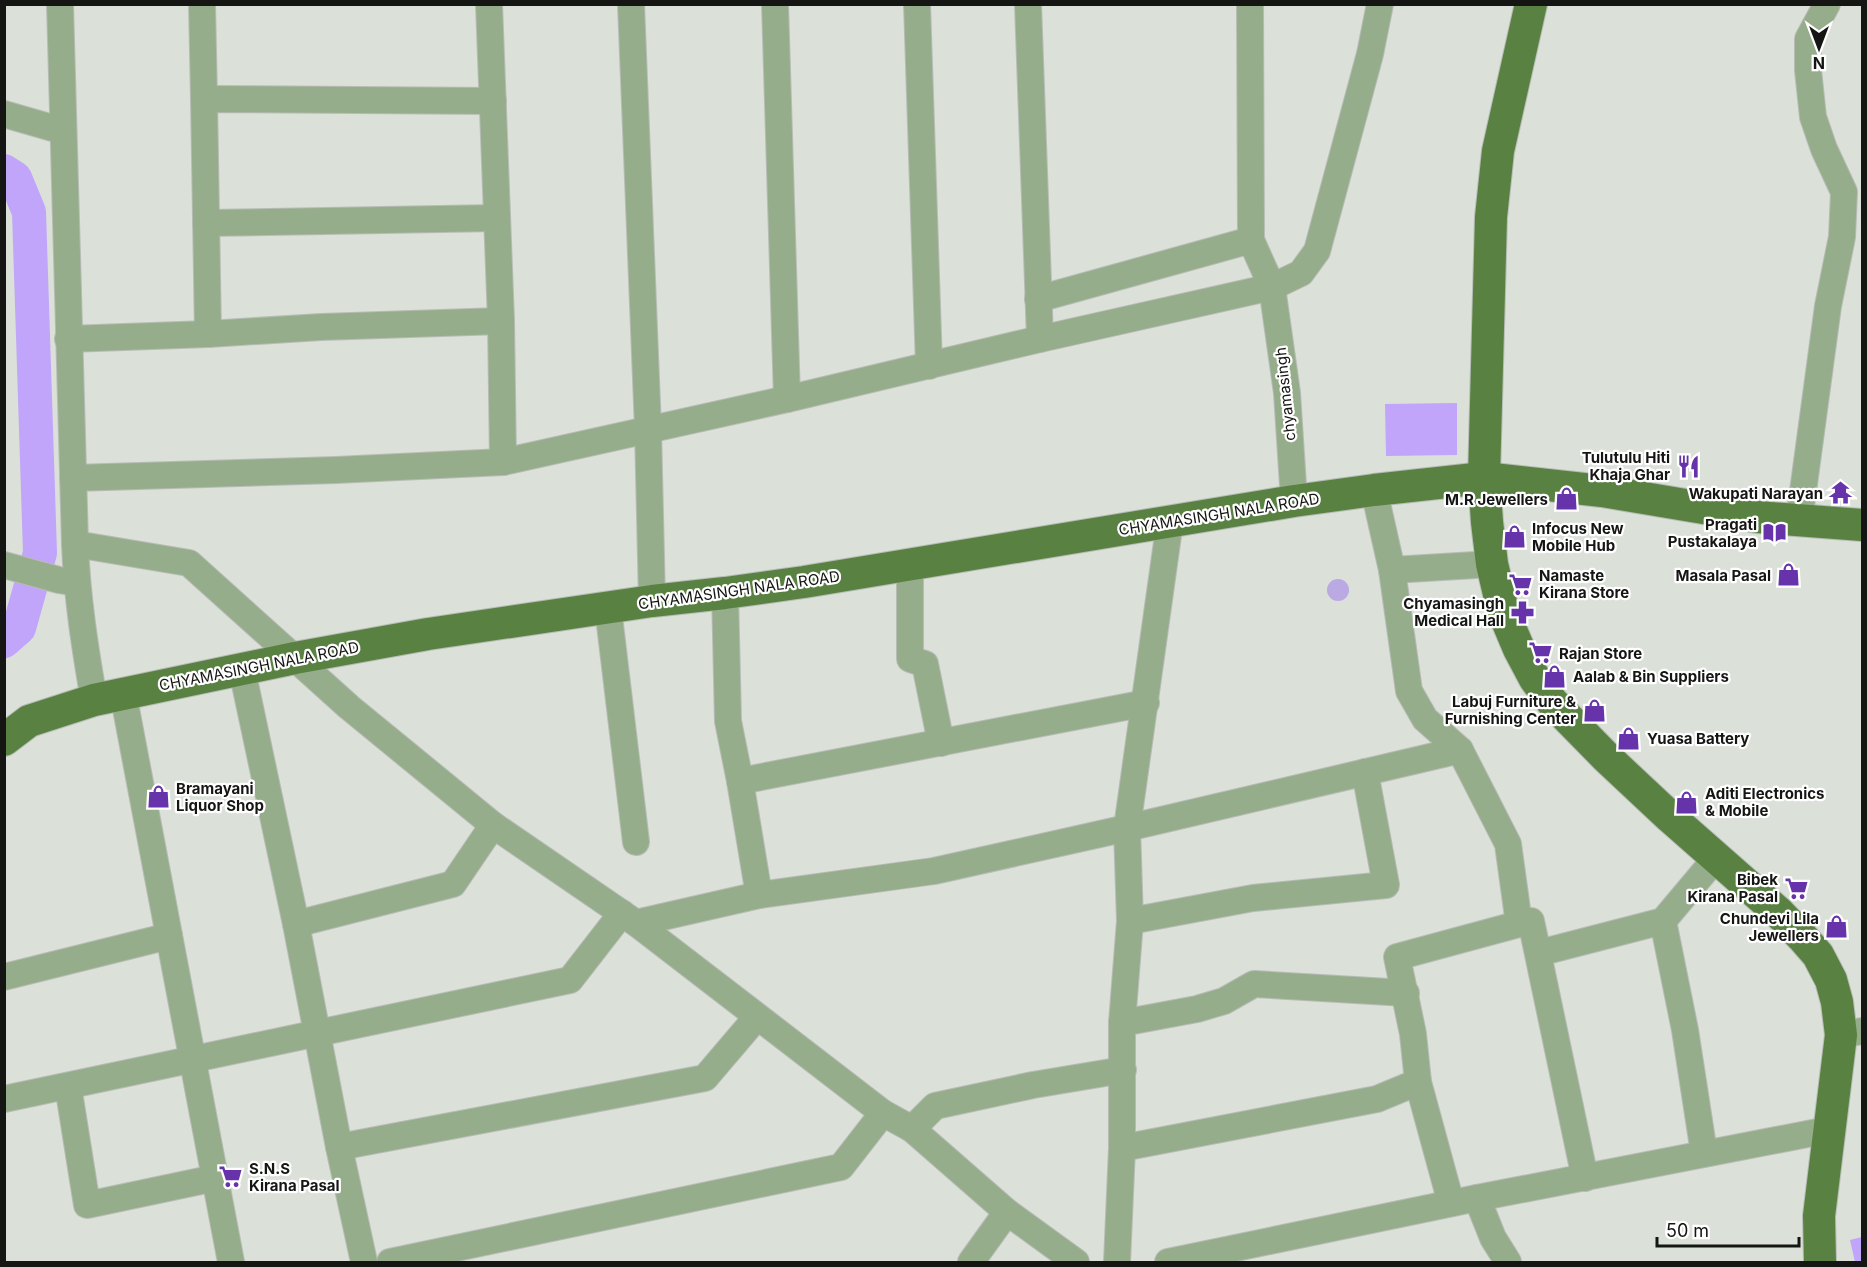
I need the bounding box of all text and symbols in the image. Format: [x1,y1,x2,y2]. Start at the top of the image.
north arrow [1789,18,1849,78]
text: N [1813,53,1825,73]
street label: chyamasingh [1271,346,1299,442]
place label: Tulutulu Hiti Khaja Ghar [1582,448,1670,484]
restaurant icon: Tulutulu Hiti Khaja Ghar [1675,453,1701,479]
temple icon: Wakupati Narayan [1828,480,1854,506]
place label: Wakupati Narayan [1689,484,1823,503]
shop icon: M.R Jewellers [1553,486,1579,512]
street label: CHYAMASINGH NALA ROAD [1117,489,1321,539]
place label: M.R Jewellers [1445,490,1548,509]
place label: Pragati Pustakalaya [1668,515,1757,551]
place label: Infocus New Mobile Hub [1532,519,1624,555]
library icon: Pragati Pustakalaya [1762,520,1788,546]
shop icon: Infocus New Mobile Hub [1501,524,1527,550]
shop icon: Masala Pasal [1776,562,1802,588]
street label: CHYAMASINGH NALA ROAD [637,566,841,614]
place label: Namaste Kirana Store [1539,566,1629,602]
place label: Masala Pasal [1675,566,1771,585]
supermarket icon: Namaste Kirana Store [1508,571,1534,597]
place label: Chyamasingh Medical Hall [1403,594,1504,630]
pharmacy icon: Chyamasingh Medical Hall [1509,599,1535,625]
street label: CHYAMASINGH NALA ROAD [157,637,361,695]
supermarket icon: Rajan Store [1528,640,1554,666]
place label: Rajan Store [1559,644,1642,663]
shop icon: Aalab & Bin Suppliers [1542,663,1568,689]
place label: Aalab & Bin Suppliers [1573,667,1729,686]
place label: Labuj Furniture & Furnishing Center [1445,692,1576,728]
shop icon: Labuj Furniture & Furnishing Center [1581,697,1607,723]
shop icon: Yuasa Battery [1616,725,1642,751]
place label: Yuasa Battery [1647,729,1749,748]
place label: Bramayani Liquor Shop [176,779,264,815]
shop icon: Bramayani Liquor Shop [145,784,171,810]
place label: Aditi Electronics & Mobile [1705,784,1825,820]
shop icon: Aditi Electronics & Mobile [1674,789,1700,815]
place label: Bibek Kirana Pasal [1687,870,1778,906]
supermarket icon: Bibek Kirana Pasal [1783,875,1809,901]
place label: Chundevi Lila Jewellers [1720,909,1819,945]
shop icon: Chundevi Lila Jewellers [1824,914,1850,940]
place label: S.N.S Kirana Pasal [249,1159,340,1195]
supermarket icon: S.N.S Kirana Pasal [218,1164,244,1190]
scale bar [1657,1210,1800,1248]
text: 50 m [1666,1220,1709,1241]

